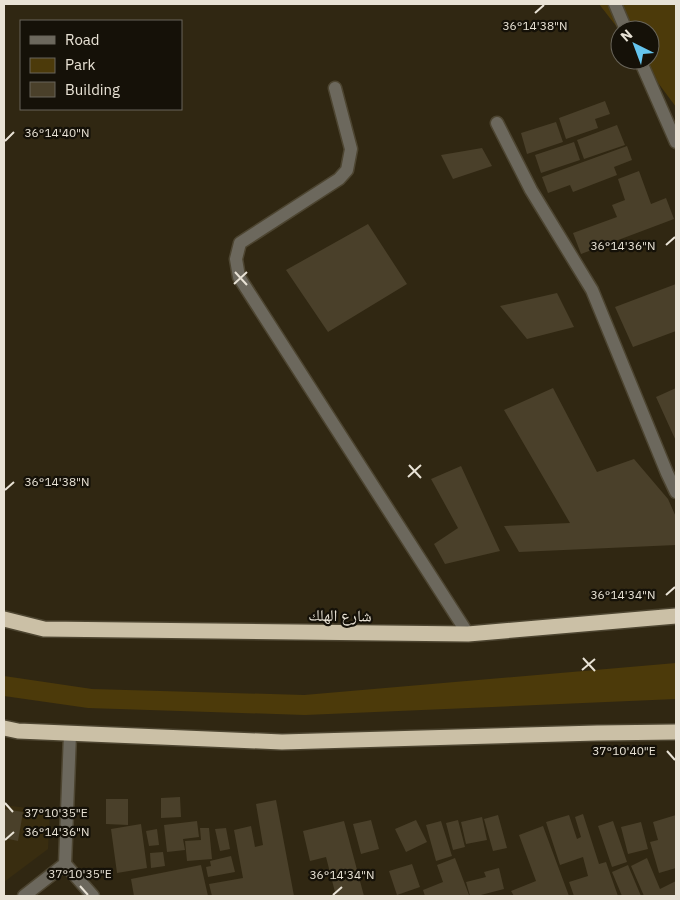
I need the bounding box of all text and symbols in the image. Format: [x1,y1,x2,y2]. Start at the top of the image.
text: 36°14'38"N [502,18,568,33]
legend [20,20,182,110]
north arrow [610,20,660,70]
text: N [617,25,636,45]
text: Road [65,30,100,49]
text: Park [65,55,95,74]
text: Building [65,80,120,99]
text: 36°14'40"N [24,125,90,140]
text: 36°14'36"N [590,238,656,253]
text: 36°14'38"N [24,474,90,489]
text: 36°14'34"N [590,587,656,602]
street label: شارع الهلك [308,604,372,627]
text: 37°10'40"E [592,743,656,758]
text: 37°10'35"E [24,805,88,820]
text: 36°14'36"N [24,824,90,839]
text: 37°10'35"E [48,866,112,881]
text: 36°14'34"N [309,867,375,882]

